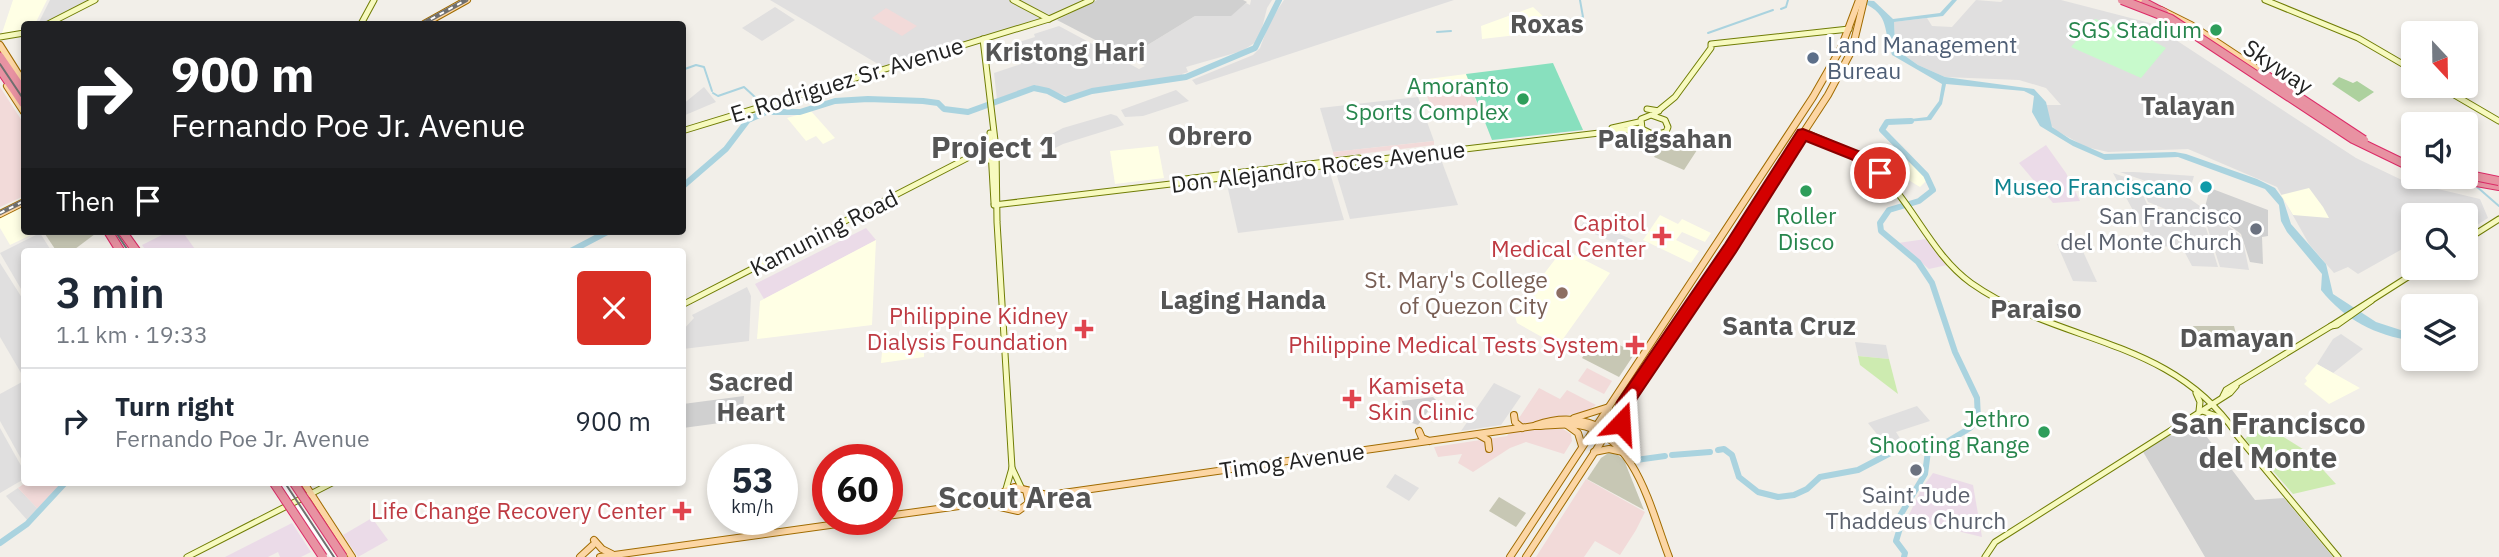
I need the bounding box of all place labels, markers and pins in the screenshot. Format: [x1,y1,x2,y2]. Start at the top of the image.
place label: SGS Stadium [2068,14,2202,44]
marker: SGS Stadium [2208,22,2224,38]
place label: Land Management Bureau [1827,29,2017,85]
marker: Land Management Bureau [1805,50,1821,66]
place label: Amoranto Sports Complex [1345,70,1509,126]
marker: Amoranto Sports Complex [1515,91,1531,107]
pin [1850,143,1910,203]
place label: Museo Franciscano [1994,171,2192,201]
marker: Museo Franciscano [2198,179,2214,195]
marker: Roller Disco [1798,183,1814,199]
place label: Roller Disco [1776,200,1837,256]
place label: San Francisco del Monte Church [2060,200,2242,256]
place label: Capitol Medical Center [1491,207,1647,263]
marker: San Francisco del Monte Church [2248,221,2264,237]
marker: Capitol Medical Center [1652,226,1672,246]
place label: St. Mary's College of Quezon City [1364,264,1549,320]
marker: St. Mary's College of Quezon City [1554,285,1570,301]
place label: Philippine Kidney Dialysis Foundation [867,300,1069,356]
marker: Philippine Kidney Dialysis Foundation [1074,319,1094,339]
place label: Philippine Medical Tests System [1288,329,1619,359]
marker: Philippine Medical Tests System [1625,335,1645,355]
place label: Kamiseta Skin Clinic [1368,370,1474,426]
marker: Kamiseta Skin Clinic [1342,389,1362,409]
place label: Jethro Shooting Range [1869,403,2030,459]
marker: Jethro Shooting Range [2036,424,2052,440]
marker: Saint Jude Thaddeus Church [1908,462,1924,478]
place label: Saint Jude Thaddeus Church [1826,479,2006,535]
place label: Life Change Recovery Center [371,495,667,525]
marker: Life Change Recovery Center [672,501,692,521]

